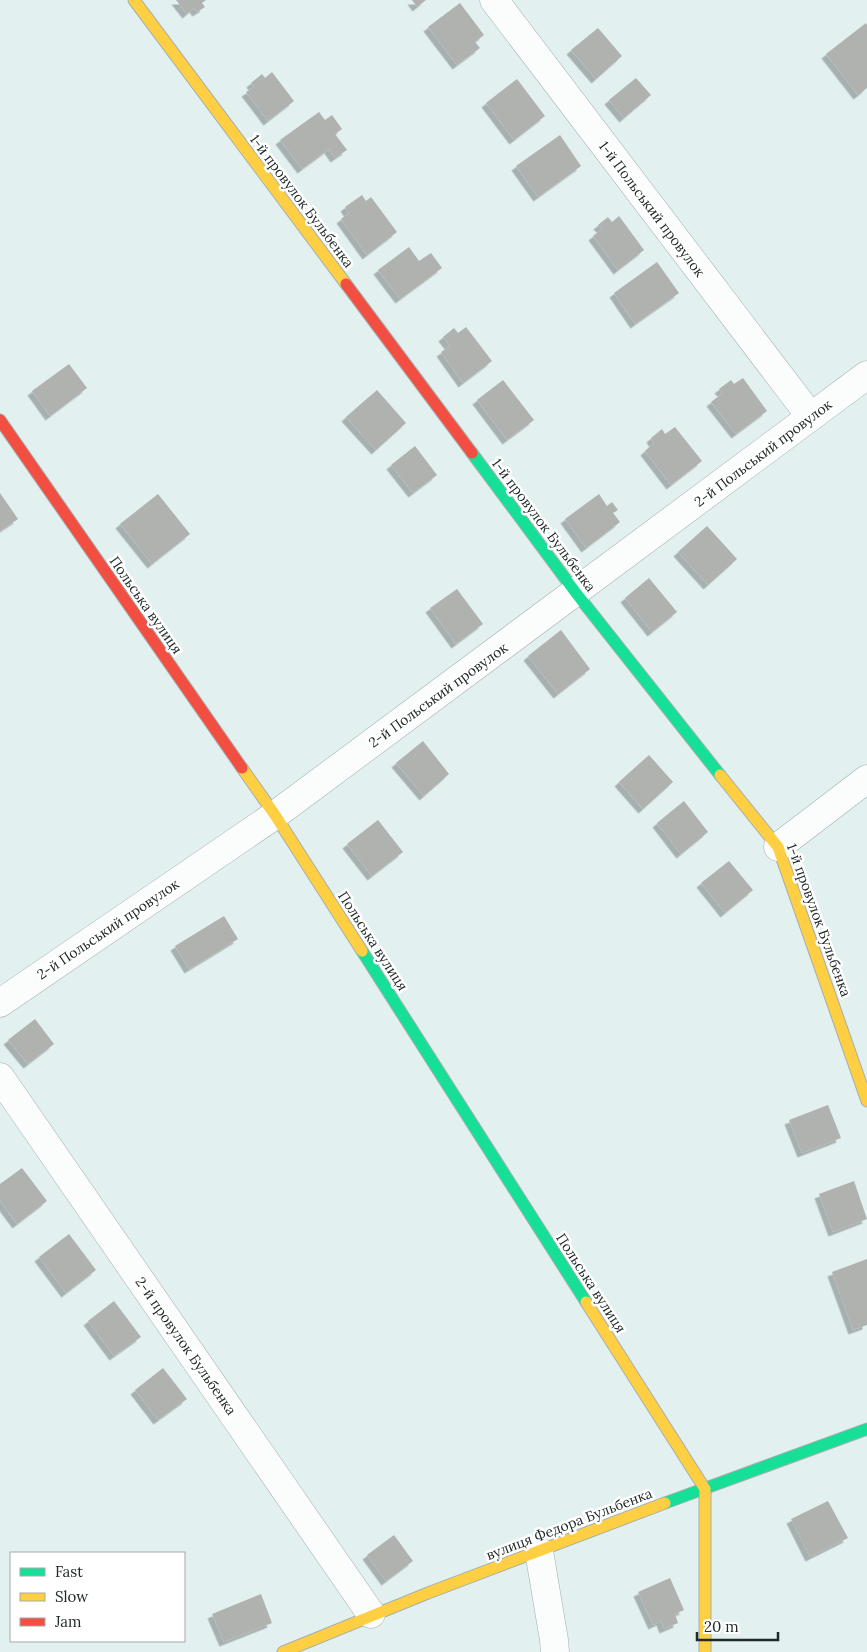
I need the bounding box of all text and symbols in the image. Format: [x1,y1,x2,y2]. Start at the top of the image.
street label: 1-й провулок Бульбенка [246,131,358,271]
street label: 1-й Польський провулок [595,138,709,281]
street label: 2-й Польський провулок [691,395,836,511]
street label: 1-й провулок Бульбенка [488,455,600,595]
street label: Польська вулиця [106,553,186,657]
street label: 2-й Польський провулок [365,638,511,752]
street label: 1-й провулок Бульбенка [783,841,855,999]
street label: 2-й Польський провулок [33,874,183,983]
street label: Польська вулиця [334,888,412,994]
street label: Польська вулиця [552,1230,630,1336]
street label: 2-й провулок Бульбенка [132,1274,240,1418]
street label: вулиця Федора Бульбенка [483,1484,655,1564]
legend [10,1552,185,1642]
text: Fast [55,1562,83,1581]
text: Slow [55,1587,88,1606]
scale bar [697,1610,778,1642]
text: Jam [54,1612,82,1631]
text: 20 m [704,1617,739,1636]

